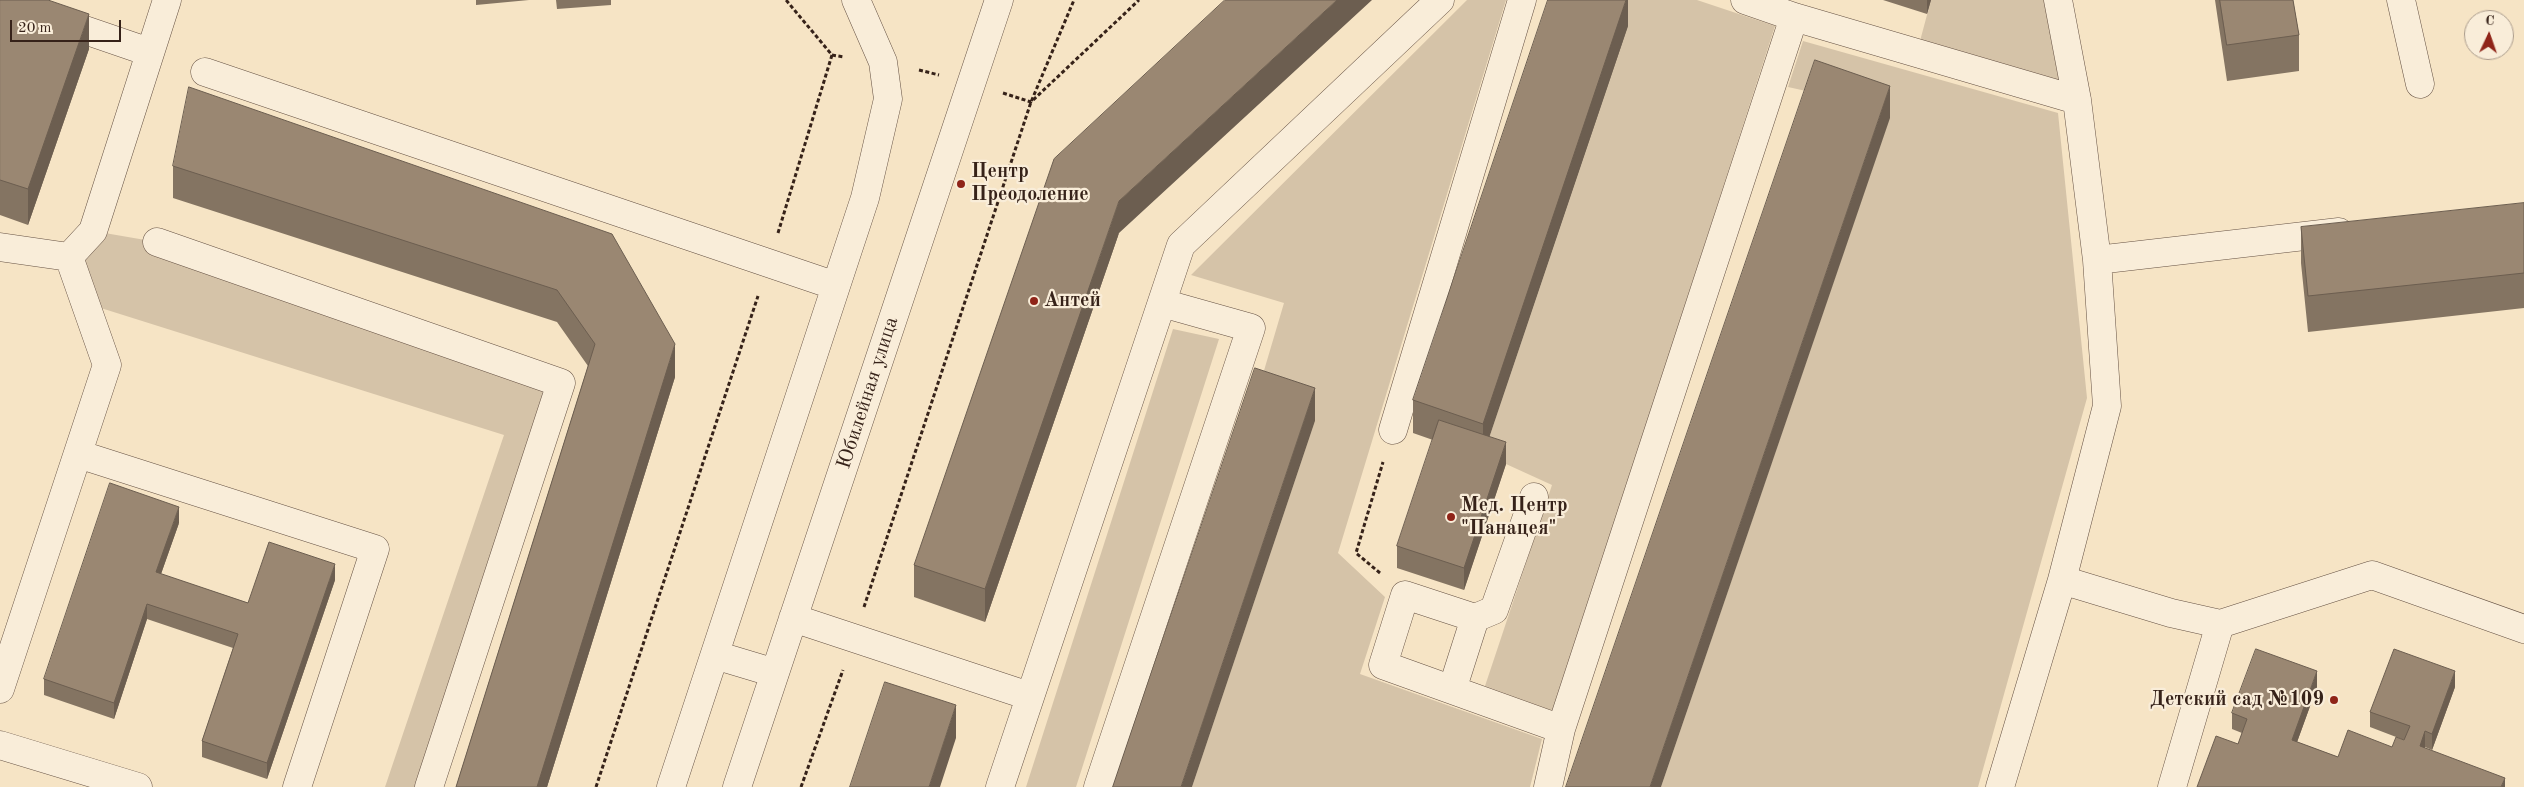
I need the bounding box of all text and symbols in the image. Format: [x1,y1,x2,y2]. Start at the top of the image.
scale bar [12,10,124,42]
north arrow [2464,10,2514,60]
text: С [2485,14,2495,28]
text: 20 m [18,21,52,36]
place label: Центр Преодоление [971,160,1089,207]
marker: Центр Преодоление [955,178,967,190]
place label: Антей [1044,289,1101,313]
marker: Антей [1028,295,1040,307]
street label: Юбилейная улица [832,314,904,472]
place label: Мед. Центр "Панацея" [1461,494,1568,541]
marker: Мед. Центр "Панацея" [1445,511,1457,523]
place label: Детский сад №109 [2150,688,2324,712]
marker: Детский сад №109 [2328,694,2340,706]

